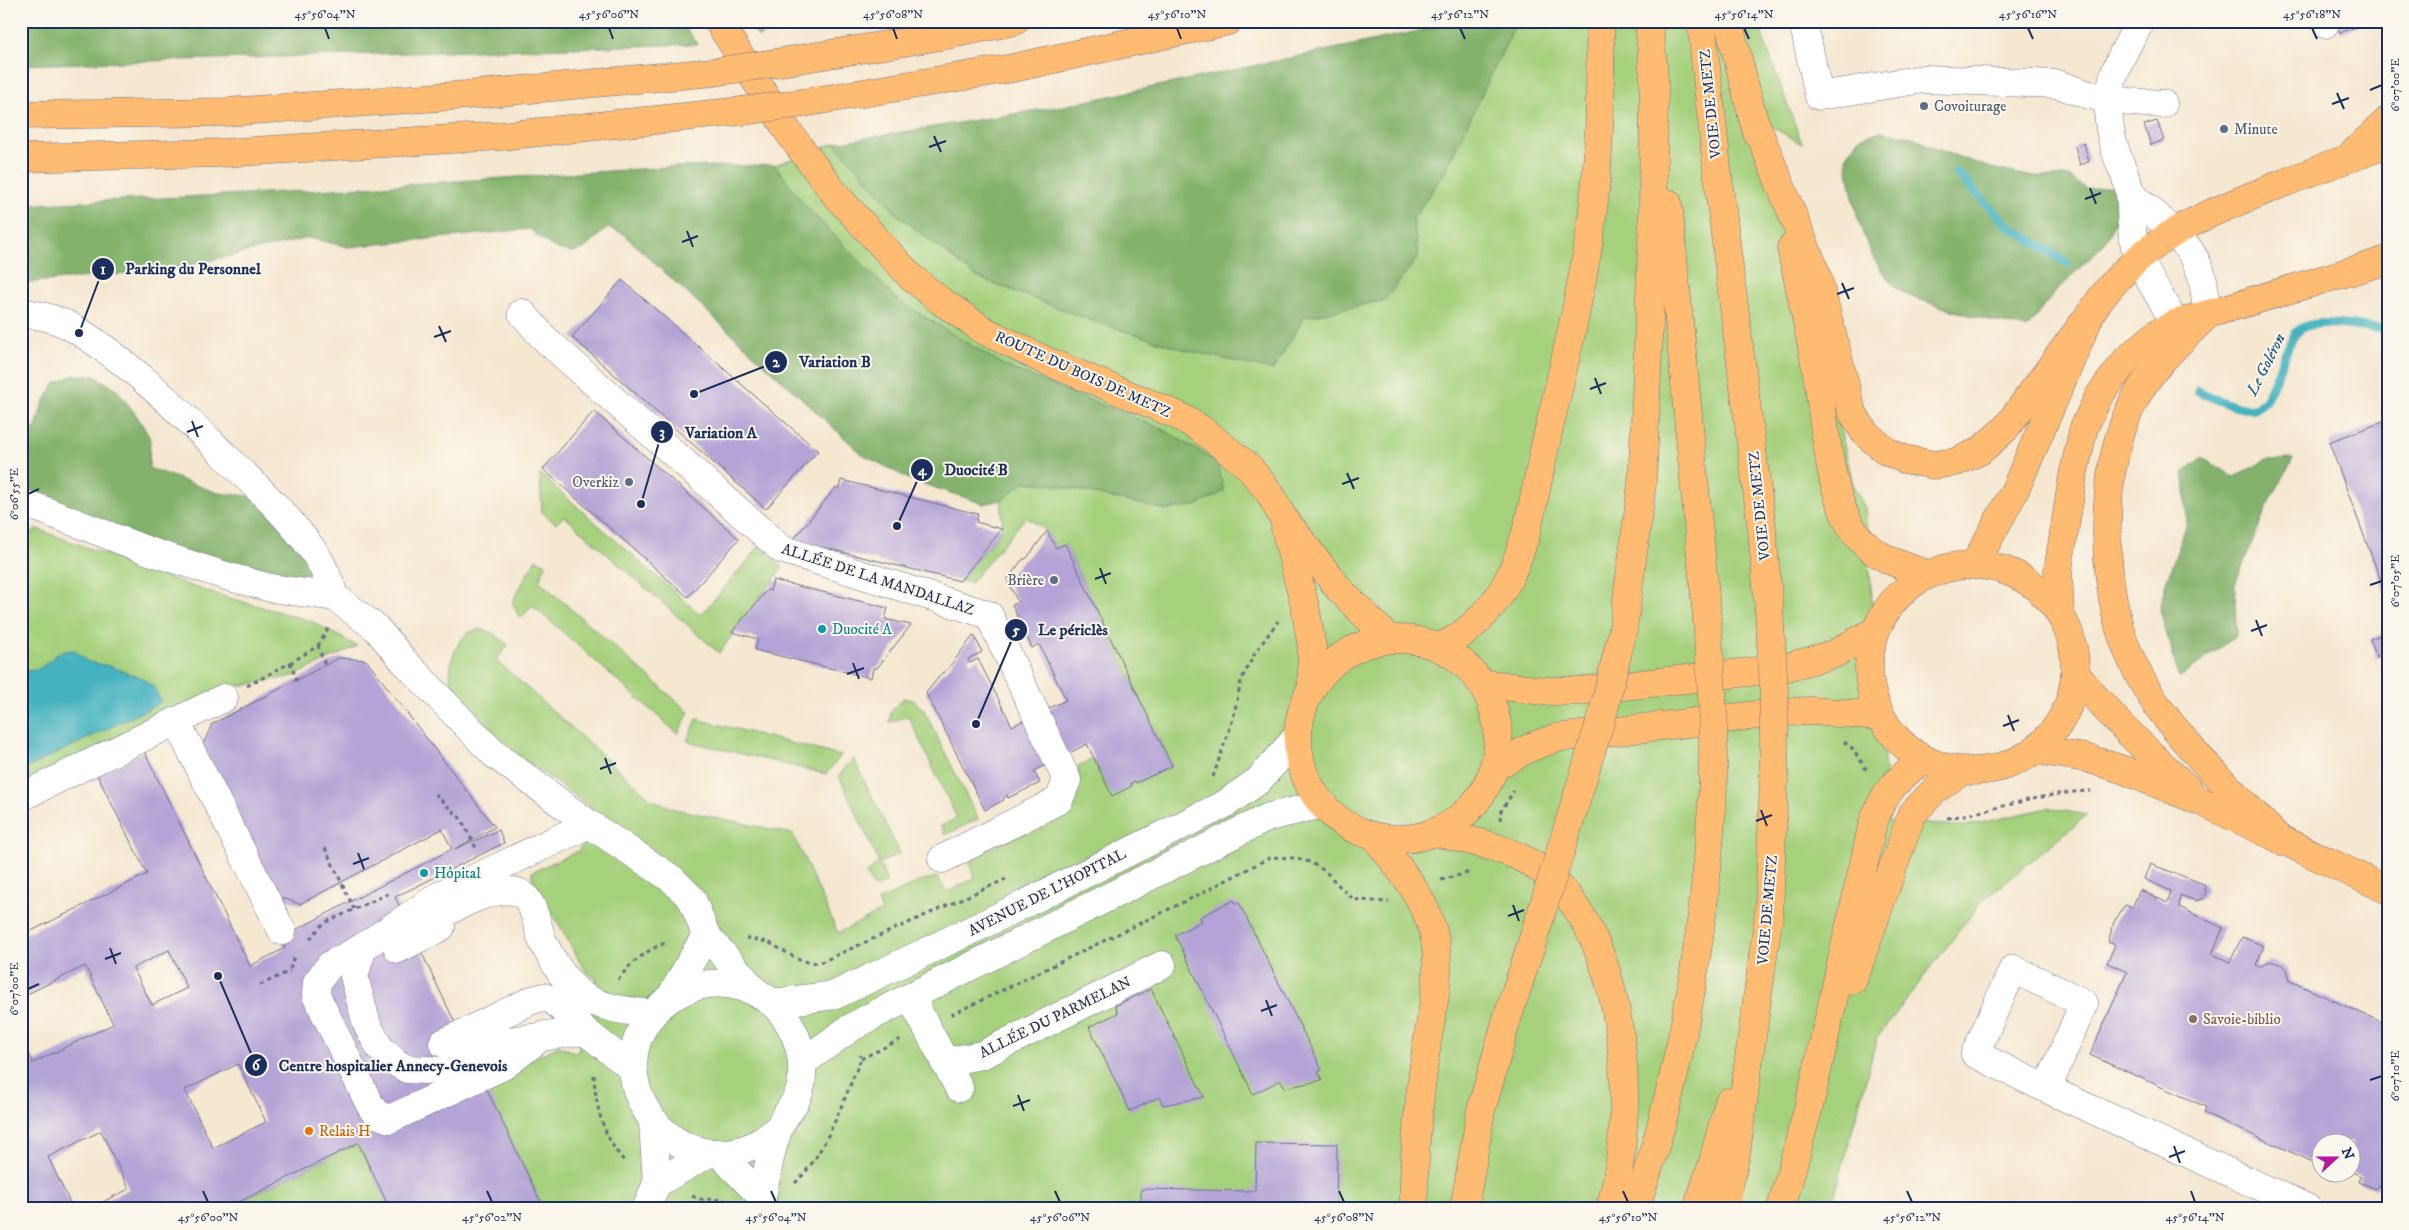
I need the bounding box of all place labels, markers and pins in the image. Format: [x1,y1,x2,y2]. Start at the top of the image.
place label: Covoiturage [1934,97,2006,116]
marker: Covoiturage [1918,100,1930,112]
place label: Minute [2234,120,2278,139]
marker: Minute [2218,123,2230,135]
callout: Parking du Personnel [90,253,271,284]
callout: Variation B [764,346,881,377]
callout: Variation A [650,417,767,448]
callout: Duocité B [909,454,1018,485]
place label: Overkiz [572,473,619,492]
marker: Overkiz [623,476,635,488]
place label: Brière [1007,571,1044,590]
marker: Brière [1048,574,1060,586]
callout: Le périclès [1003,614,1118,645]
place label: Duocité A [832,620,892,639]
marker: Duocité A [816,623,828,635]
place label: Hôpital [434,864,481,883]
marker: Hôpital [418,867,430,879]
place label: Savoie-biblio [2203,1010,2281,1029]
marker: Savoie-biblio [2187,1013,2199,1025]
callout: Centre hospitalier Annecy-Genevois [244,1049,517,1080]
place label: Relais H [319,1122,371,1141]
marker: Relais H [303,1125,315,1137]

